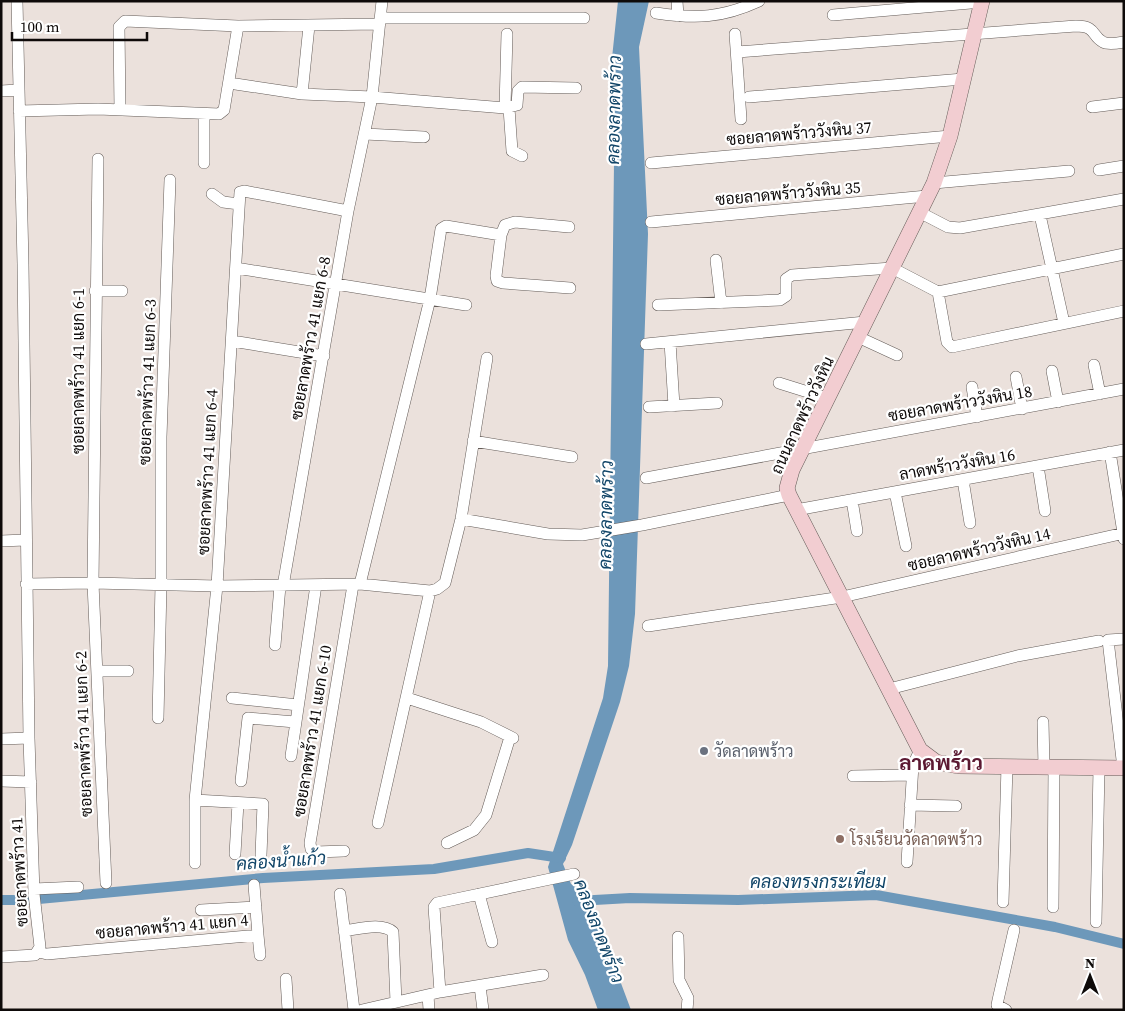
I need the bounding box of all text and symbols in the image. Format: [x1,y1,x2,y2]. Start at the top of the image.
scale bar [12,10,148,42]
text: 100 m [20,16,60,37]
water label: คลองลาดพร้าว [600,55,627,165]
street label: ซอยลาดพร้าววังหิน 37 [725,116,873,150]
street label: ซอยลาดพร้าววังหิน 35 [714,176,862,210]
street label: ซอยลาดพร้าว 41 แยก 6-8 [285,254,335,422]
street label: ซอยลาดพร้าว 41 แยก 6-1 [67,288,89,454]
street label: ซอยลาดพร้าว 41 แยก 6-3 [133,299,161,465]
street label: ถนนลาดพร้าววังหิน [765,353,839,477]
street label: ซอยลาดพร้าววังหิน 18 [886,380,1034,426]
street label: ซอยลาดพร้าว 41 แยก 6-4 [192,389,222,555]
street label: ลาดพร้าววังหิน 16 [897,443,1017,485]
water label: คลองลาดพร้าว [592,460,619,570]
street label: ซอยลาดพร้าววังหิน 14 [906,522,1052,576]
street label: ซอยลาดพร้าว 41 แยก 6-10 [288,643,336,819]
street label: ซอยลาดพร้าว 41 แยก 6-2 [69,651,97,817]
place label: วัดลาดพร้าว [714,740,793,762]
marker: วัดลาดพร้าว [698,745,710,757]
district label: ลาดพร้าว [899,748,983,777]
street label: ซอยลาดพร้าว 41 [5,817,33,927]
place label: โรงเรียนวัดลาดพร้าว [849,828,983,850]
marker: โรงเรียนวัดลาดพร้าว [834,833,846,845]
water label: คลองน้ำแก้ว [235,842,327,876]
water label: คลองทรงกระเทียม [750,869,886,894]
water label: คลองลาดพร้าว [568,875,631,986]
street label: ซอยลาดพร้าว 41 แยก 4 [95,908,249,944]
north arrow [1065,951,1115,1001]
text: N [1085,953,1095,973]

